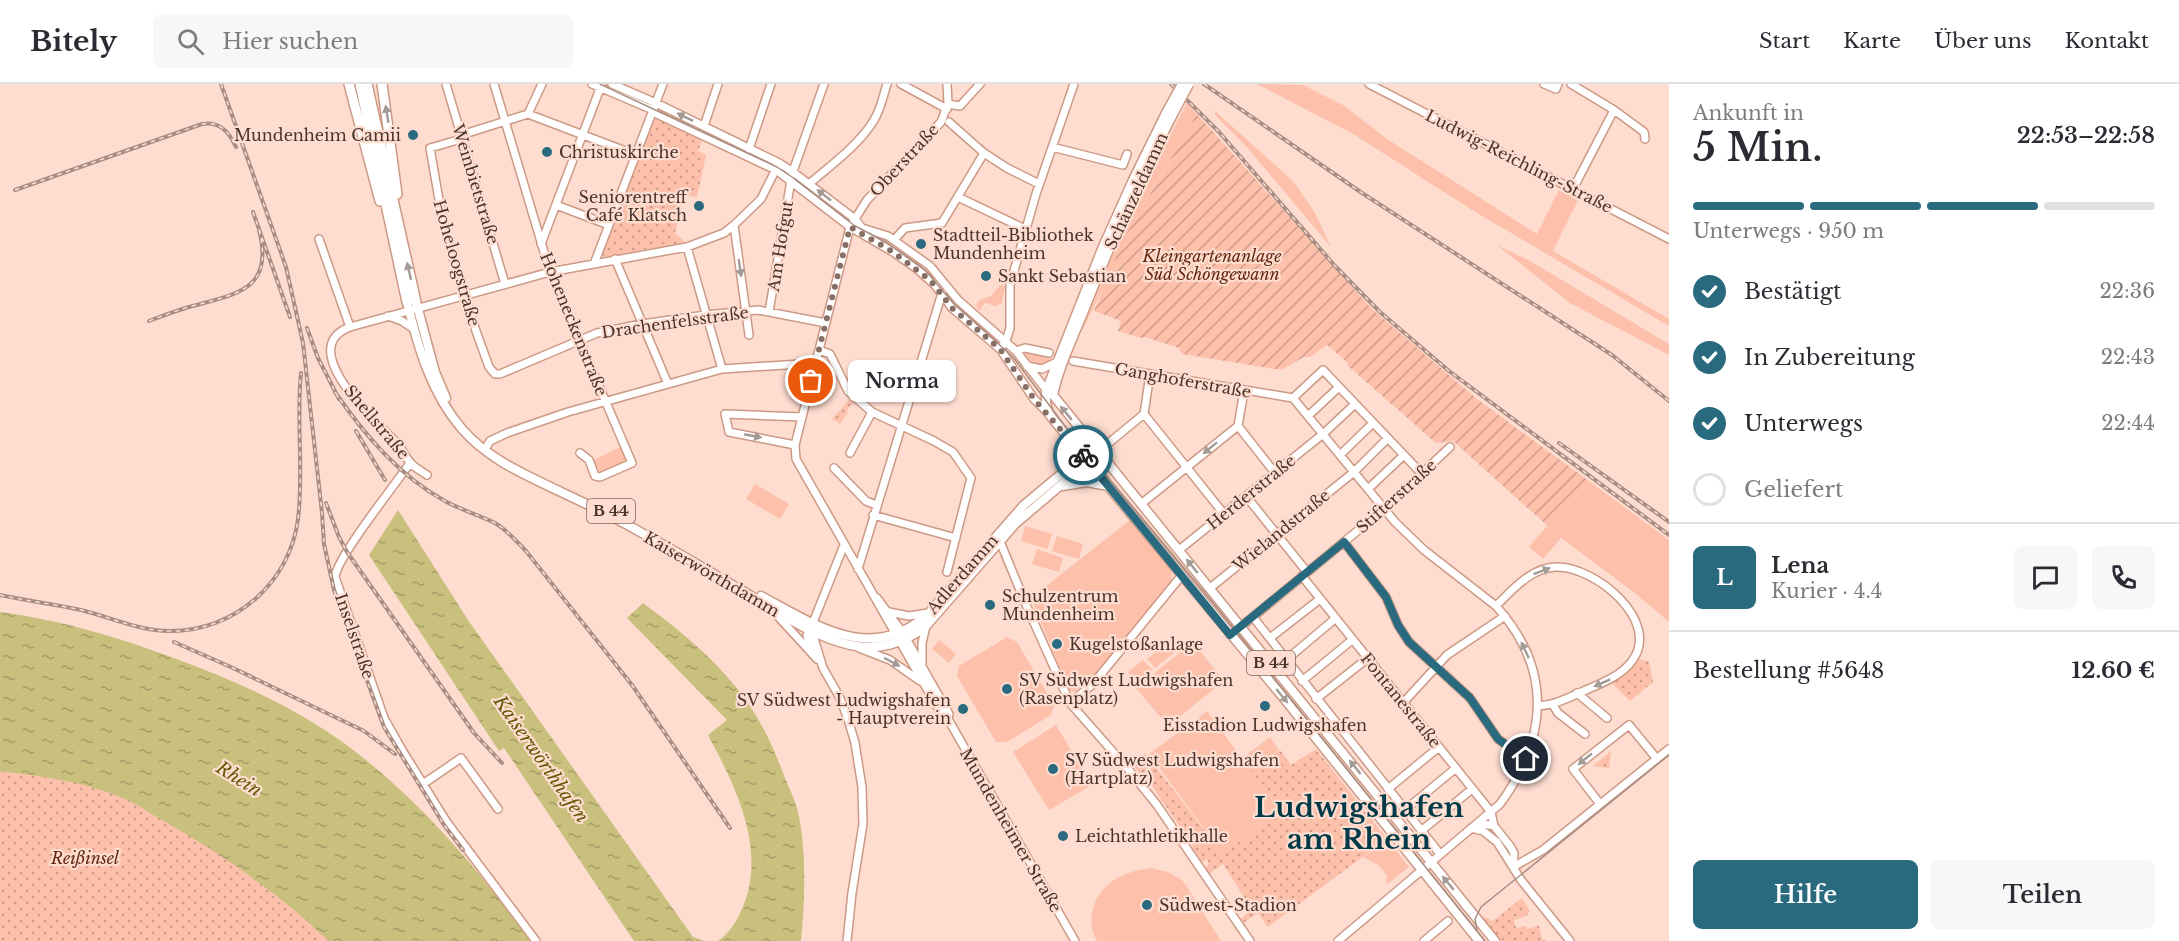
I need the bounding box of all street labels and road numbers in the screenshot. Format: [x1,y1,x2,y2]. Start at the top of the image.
street label: Ludwig-Reichling-Straße [1422,105,1616,217]
street label: Oberstraße [865,119,943,201]
street label: Weinbietstraße [448,121,504,246]
street label: Schänzeldamm [1100,129,1172,253]
street label: Hoheloogstraße [429,197,485,329]
street label: Am Hofgut [763,199,797,294]
street label: Hoheneckenstraße [536,249,612,399]
street label: Drachenfelsstraße [600,302,750,342]
street label: Ganghoferstraße [1113,358,1253,402]
street label: Shellstraße [340,381,414,463]
street label: Herderstraße [1203,450,1299,534]
street label: Stifterstraße [1352,455,1440,537]
street label: Wielandstraße [1228,485,1334,576]
road number: B 44 [587,499,635,523]
street label: Kaiserwörthdamm [641,527,783,621]
street label: Adlerdamm [921,530,1002,619]
street label: Inselstraße [331,591,379,681]
street label: Fontanestraße [1357,648,1445,752]
road number: B 44 [1247,651,1295,675]
street label: Mundenheimer Straße [956,744,1066,916]

